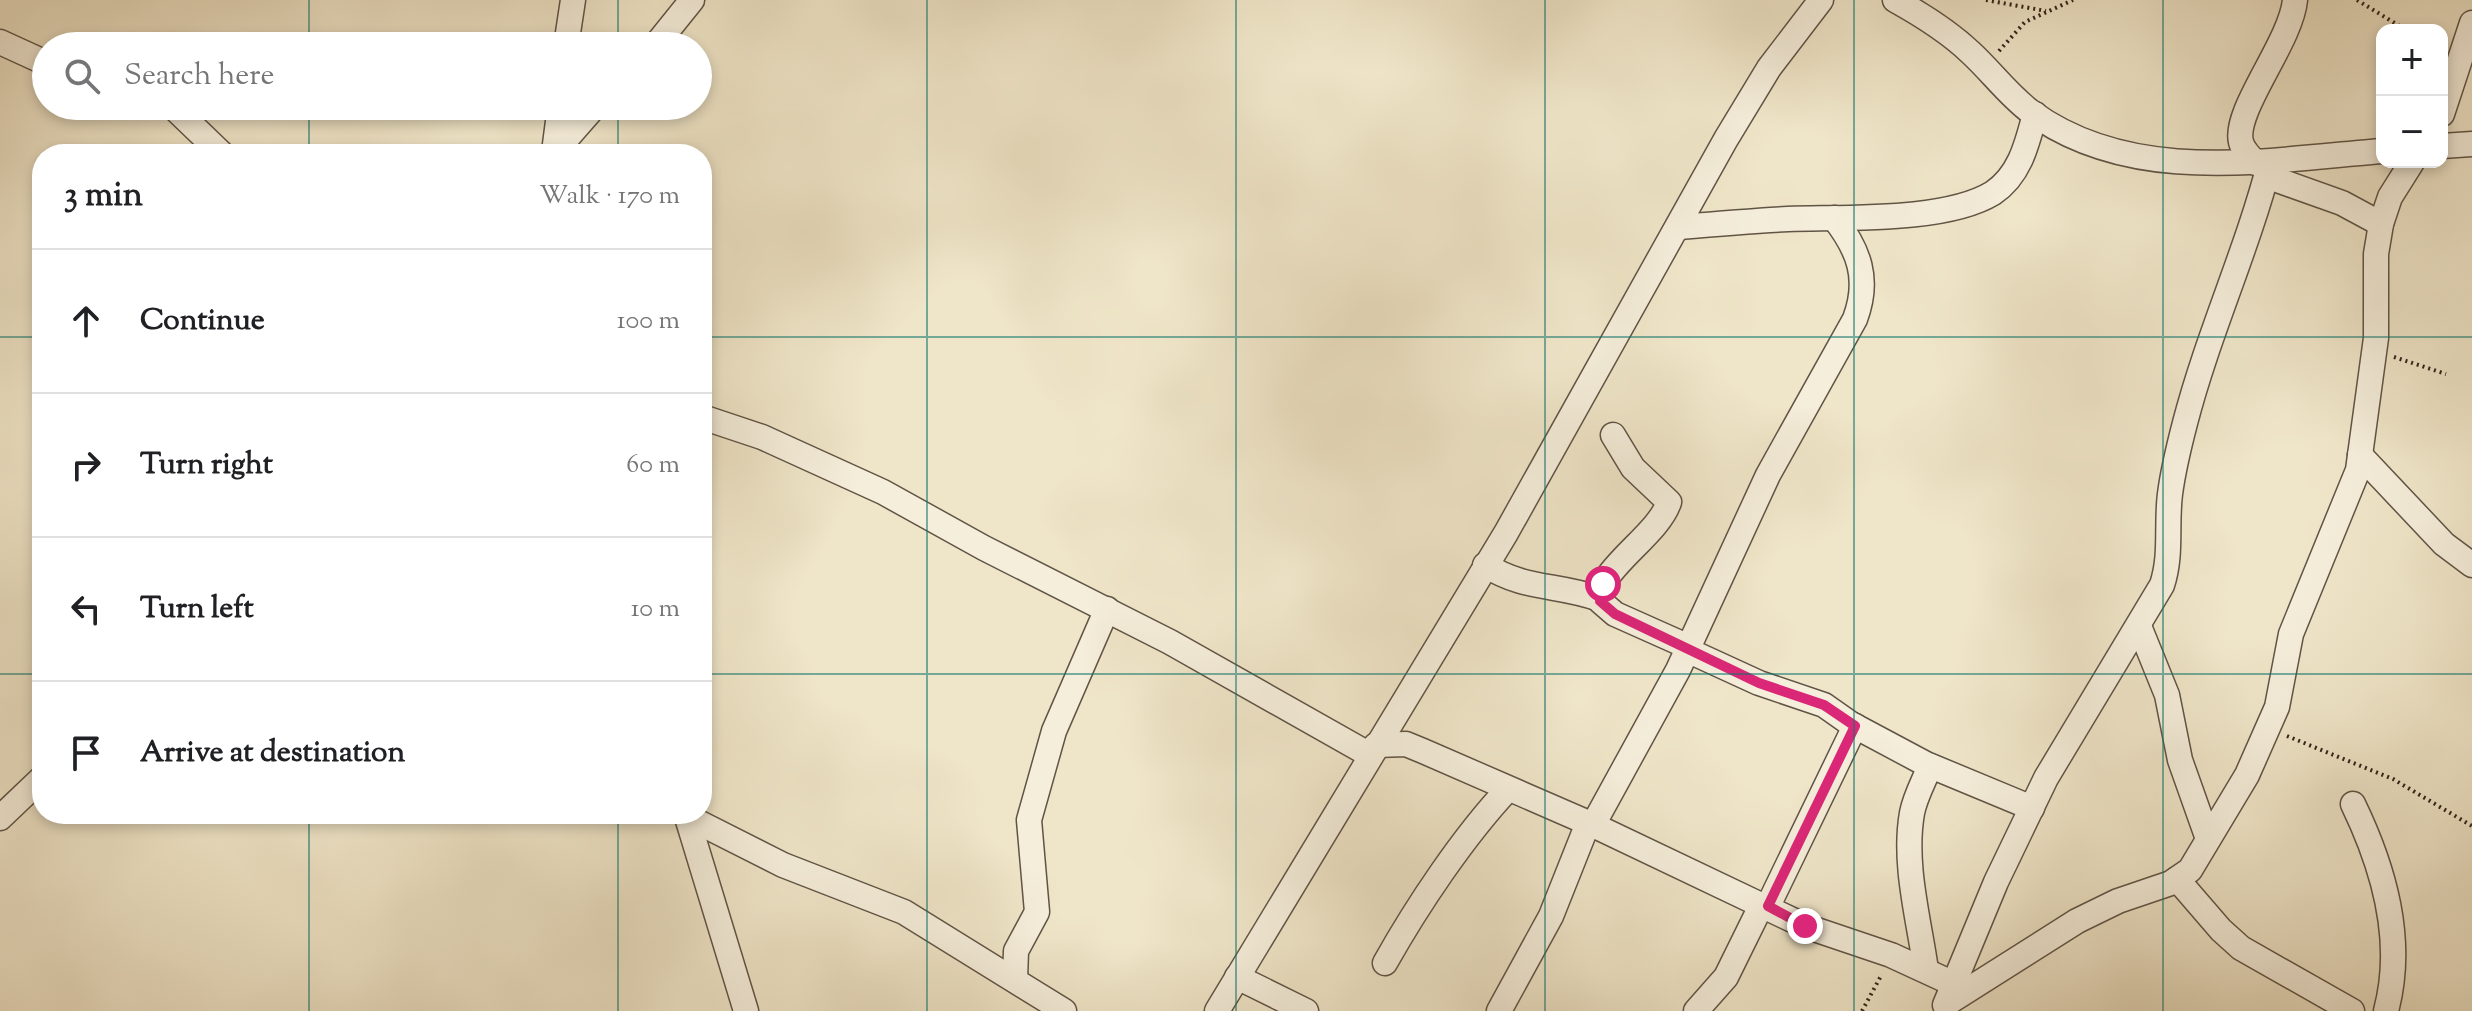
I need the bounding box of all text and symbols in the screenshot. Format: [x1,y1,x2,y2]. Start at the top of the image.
map controls [2376,24,2448,168]
button: + [2376,24,2448,96]
search box [32,32,712,120]
icon: search [60,54,104,98]
text: Search here [124,55,274,98]
button: − [2376,96,2448,168]
text: 3 min [64,172,143,221]
text: Walk · 170 m [539,178,680,215]
icon: ahead [64,299,108,343]
text: Continue [140,300,265,343]
text: 100 m [617,303,680,340]
icon: right [64,443,108,487]
text: Turn right [140,444,273,487]
text: 60 m [626,447,680,484]
route start [1585,566,1621,602]
icon: left [64,587,108,631]
text: Turn left [140,588,254,631]
text: 10 m [631,591,680,628]
icon: arrive [64,731,108,775]
text: Arrive at destination [140,732,405,775]
route end [1787,908,1823,944]

